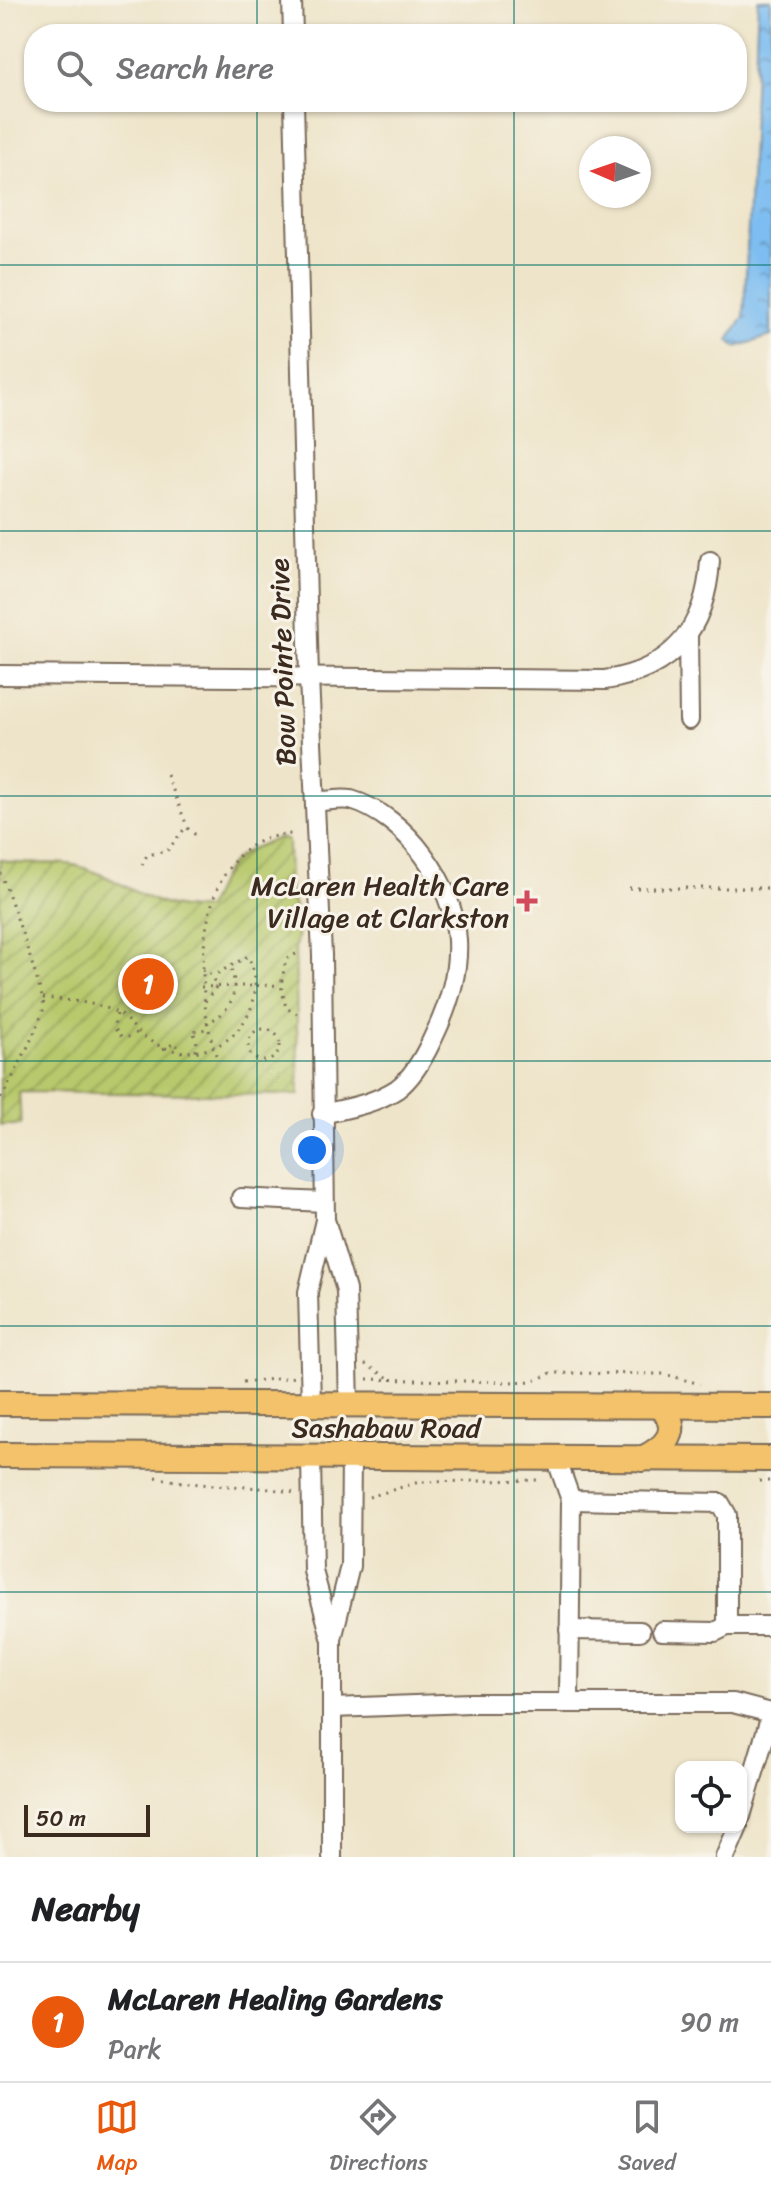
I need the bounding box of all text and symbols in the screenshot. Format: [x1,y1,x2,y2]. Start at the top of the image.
search box [24,24,747,112]
text: Search here [116,41,274,95]
icon: search [52,46,96,90]
north arrow [579,136,651,208]
street label: Bow Pointe Drive [254,557,311,766]
place label: McLaren Health Care Village at Clarkston [251,861,509,942]
marker: McLaren Health Care Village at Clarkston [516,890,538,912]
pin: 1 [122,954,174,1014]
your location [292,1130,332,1170]
street label: Sashabaw Road [292,1403,483,1452]
map controls [675,1761,747,1833]
button: locate [675,1761,747,1833]
text: 50 m [36,1799,86,1838]
scale bar [24,1801,150,1837]
text: Nearby [32,1879,140,1939]
text: McLaren Healing Gardens [108,1972,442,2026]
text: 1 [52,1999,64,2045]
text: 90 m [680,1999,739,2045]
text: Park [108,2026,161,2072]
tab: Map [95,2095,139,2182]
tab: Directions [329,2095,428,2182]
tab: Saved [618,2095,676,2182]

